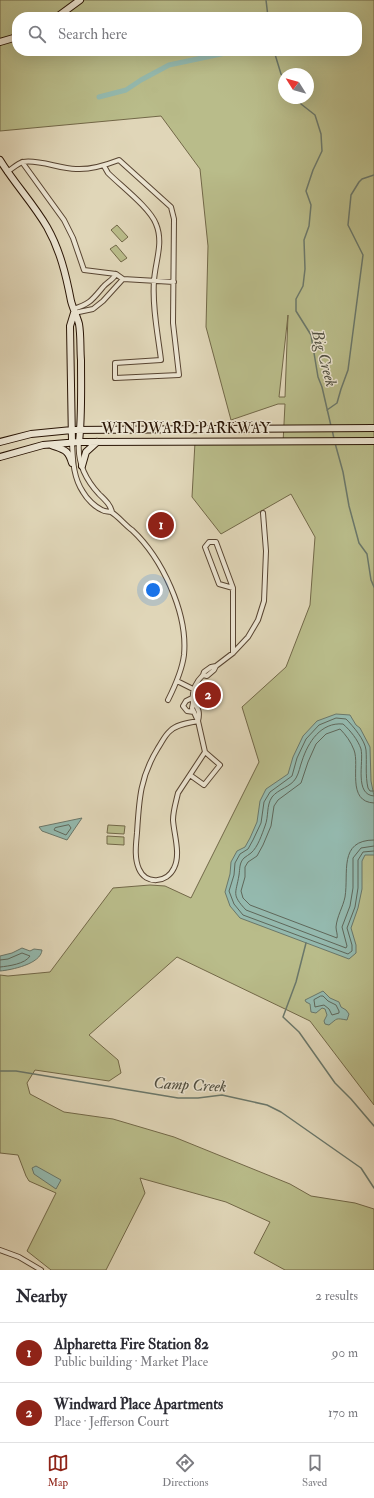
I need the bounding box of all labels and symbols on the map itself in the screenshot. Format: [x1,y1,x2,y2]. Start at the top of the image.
north arrow [278,68,314,104]
water label: Big Creek [307,327,341,389]
street label: WINDWARD PARKWAY [100,419,271,438]
pin: 1 [148,510,174,540]
your location [143,580,163,600]
pin: 2 [195,680,221,710]
water label: Camp Creek [153,1073,227,1097]

